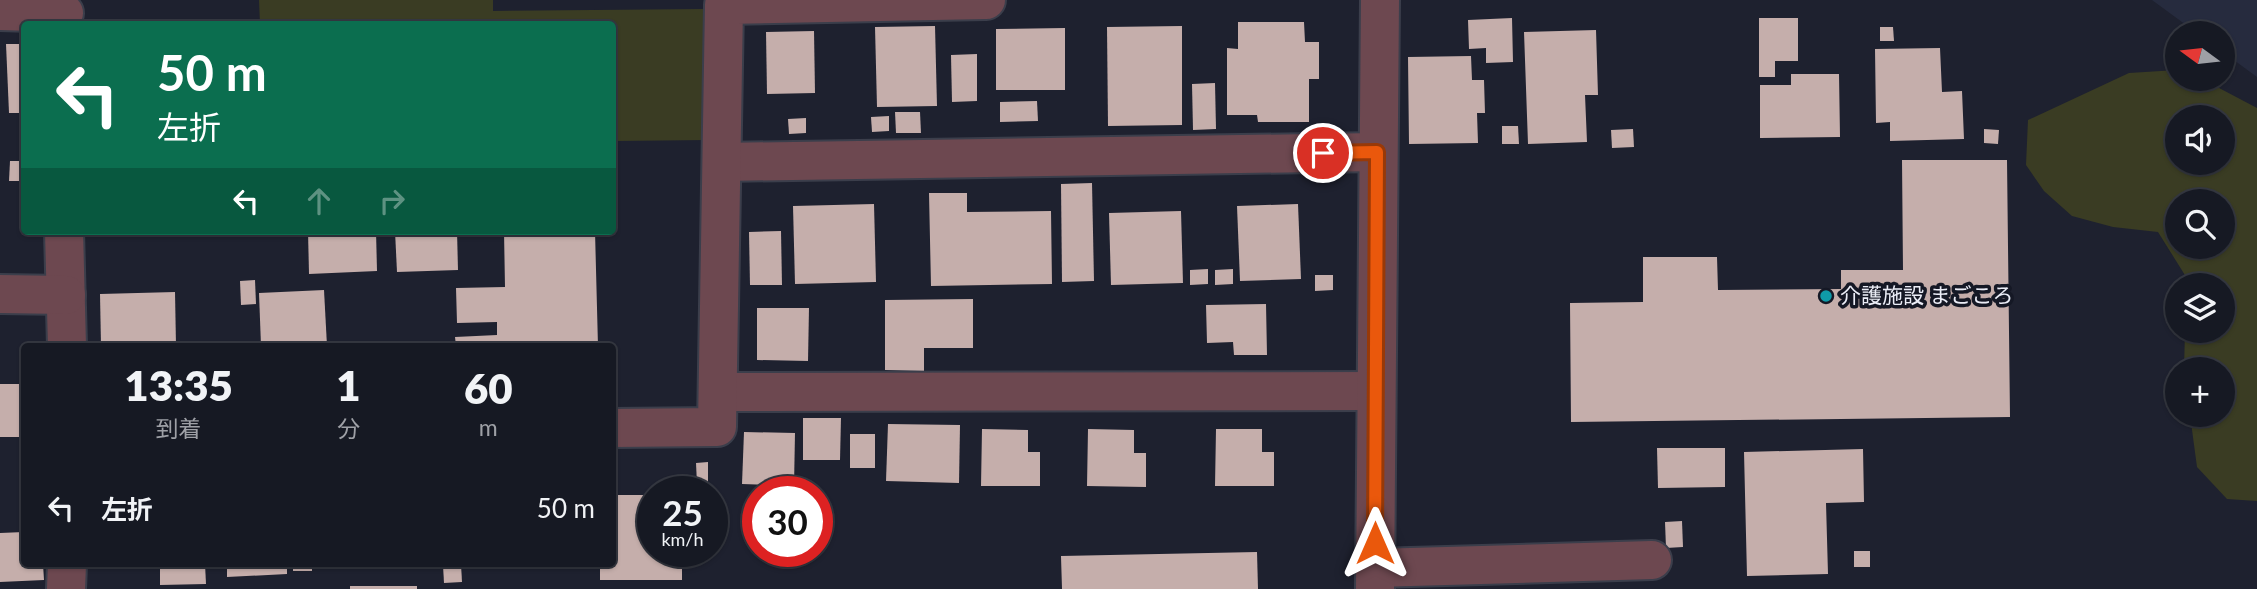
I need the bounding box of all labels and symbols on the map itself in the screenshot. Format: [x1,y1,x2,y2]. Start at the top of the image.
north arrow [2165,21,2235,91]
pin [1293,123,1353,183]
place label: 介護施設 まごころ [1840,282,2013,307]
marker: 介護施設 まごころ [1818,288,1834,304]
speed limit sign: 30 [742,476,833,567]
position arrow [1338,506,1412,580]

